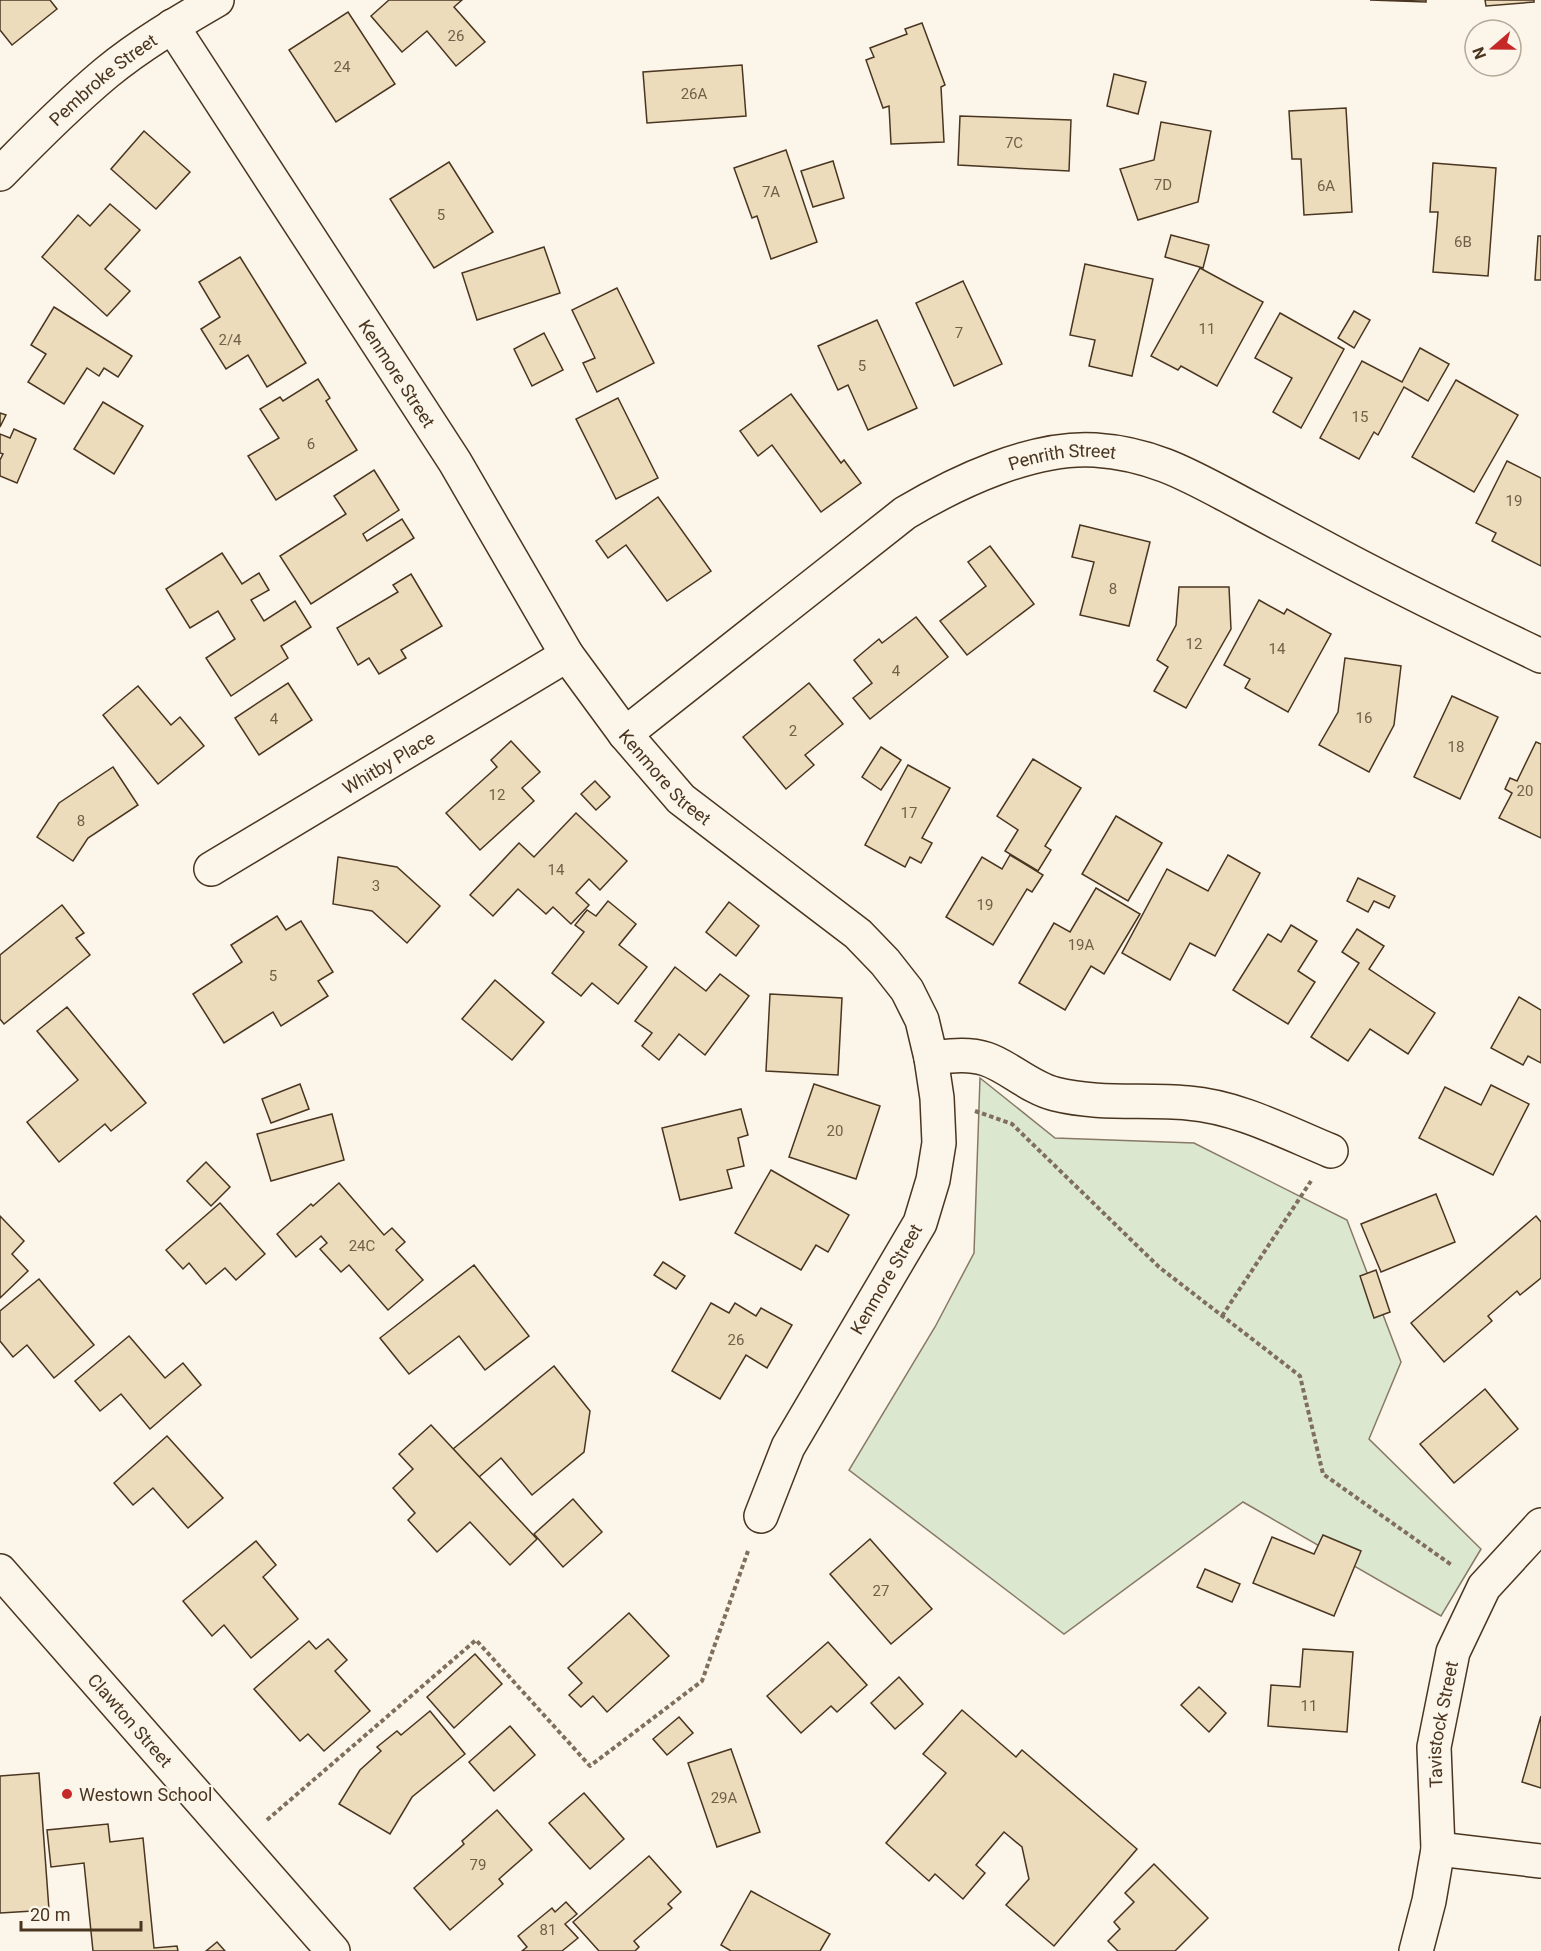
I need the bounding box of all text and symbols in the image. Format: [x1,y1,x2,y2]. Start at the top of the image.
north arrow [1463,18,1523,78]
house number: 26 [448,27,464,45]
street label: Pembroke Street [45,29,161,130]
text: N [1469,44,1490,62]
house number: 24 [334,58,351,76]
house number: 26A [681,85,708,103]
house number: 7C [1005,134,1023,152]
house number: 7D [1154,176,1172,194]
house number: 6A [1317,177,1335,195]
house number: 7A [762,183,780,201]
house number: 5 [437,206,445,224]
house number: 6B [1454,233,1472,251]
street label: Kenmore Street [355,315,440,431]
house number: 11 [1199,320,1215,338]
house number: 7 [955,324,963,342]
house number: 2/4 [218,331,242,349]
house number: 5 [858,357,866,375]
house number: 15 [1352,408,1368,426]
house number: 6 [307,435,315,453]
street label: Penrith Street [1005,439,1118,474]
house number: 19 [1506,492,1522,510]
house number: 8 [1109,580,1117,598]
house number: 12 [1186,635,1202,653]
house number: 14 [1269,640,1286,658]
house number: 4 [892,662,901,680]
house number: 16 [1356,709,1372,727]
house number: 4 [270,710,279,728]
house number: 2 [789,722,797,740]
street label: Kenmore Street [615,725,716,829]
street label: Whitby Place [339,727,438,798]
house number: 18 [1448,738,1464,756]
house number: 20 [1517,782,1533,800]
house number: 12 [489,786,505,804]
house number: 17 [901,804,917,822]
house number: 8 [77,812,85,830]
house number: 14 [548,861,565,879]
house number: 3 [372,877,380,895]
house number: 19 [977,896,993,914]
house number: 19A [1068,936,1095,954]
house number: 5 [269,967,277,985]
house number: 20 [827,1122,843,1140]
street label: Kenmore Street [846,1220,926,1338]
house number: 24C [349,1237,376,1255]
house number: 26 [728,1331,744,1349]
house number: 27 [873,1582,889,1600]
street label: Tavistock Street [1423,1659,1462,1788]
street label: Clawton Street [84,1669,177,1771]
house number: 11 [1301,1697,1317,1715]
place label: Westown School [79,1784,212,1805]
marker: Westown School [60,1787,74,1801]
house number: 29A [711,1789,738,1807]
house number: 79 [470,1856,486,1874]
scale bar [21,1894,141,1932]
text: 20 m [30,1904,70,1925]
house number: 81 [540,1921,556,1939]

